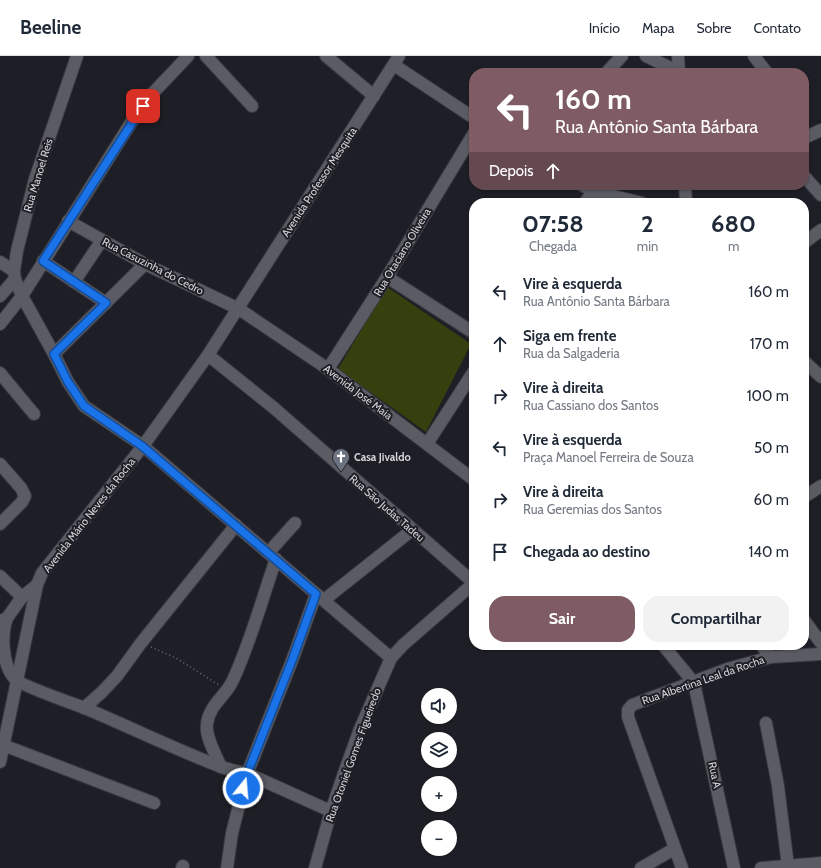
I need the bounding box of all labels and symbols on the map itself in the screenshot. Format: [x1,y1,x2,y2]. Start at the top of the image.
pin [126,89,160,123]
street label: Avenida Professor Mesquita [278,124,360,239]
street label: Rua Manoel Reis [20,136,56,213]
street label: Rua Otaciano Oliveira [370,205,434,298]
street label: Rua Casuzinha do Cedro [100,234,206,298]
street label: Avenida José Maia [321,361,396,423]
church icon: Casa Jivaldo [331,447,351,472]
place label: Casa Jivaldo [354,450,411,464]
street label: Avenida Mário Neves da Rocha [40,454,139,575]
street label: Rua São Judas Tadeu [347,472,428,545]
street label: Rua Albertina Leal da Rocha [640,652,767,708]
street label: Rua Otoniel Gomes Figueiredo [322,686,384,824]
street label: Rua A [705,760,725,790]
position arrow [222,767,264,809]

